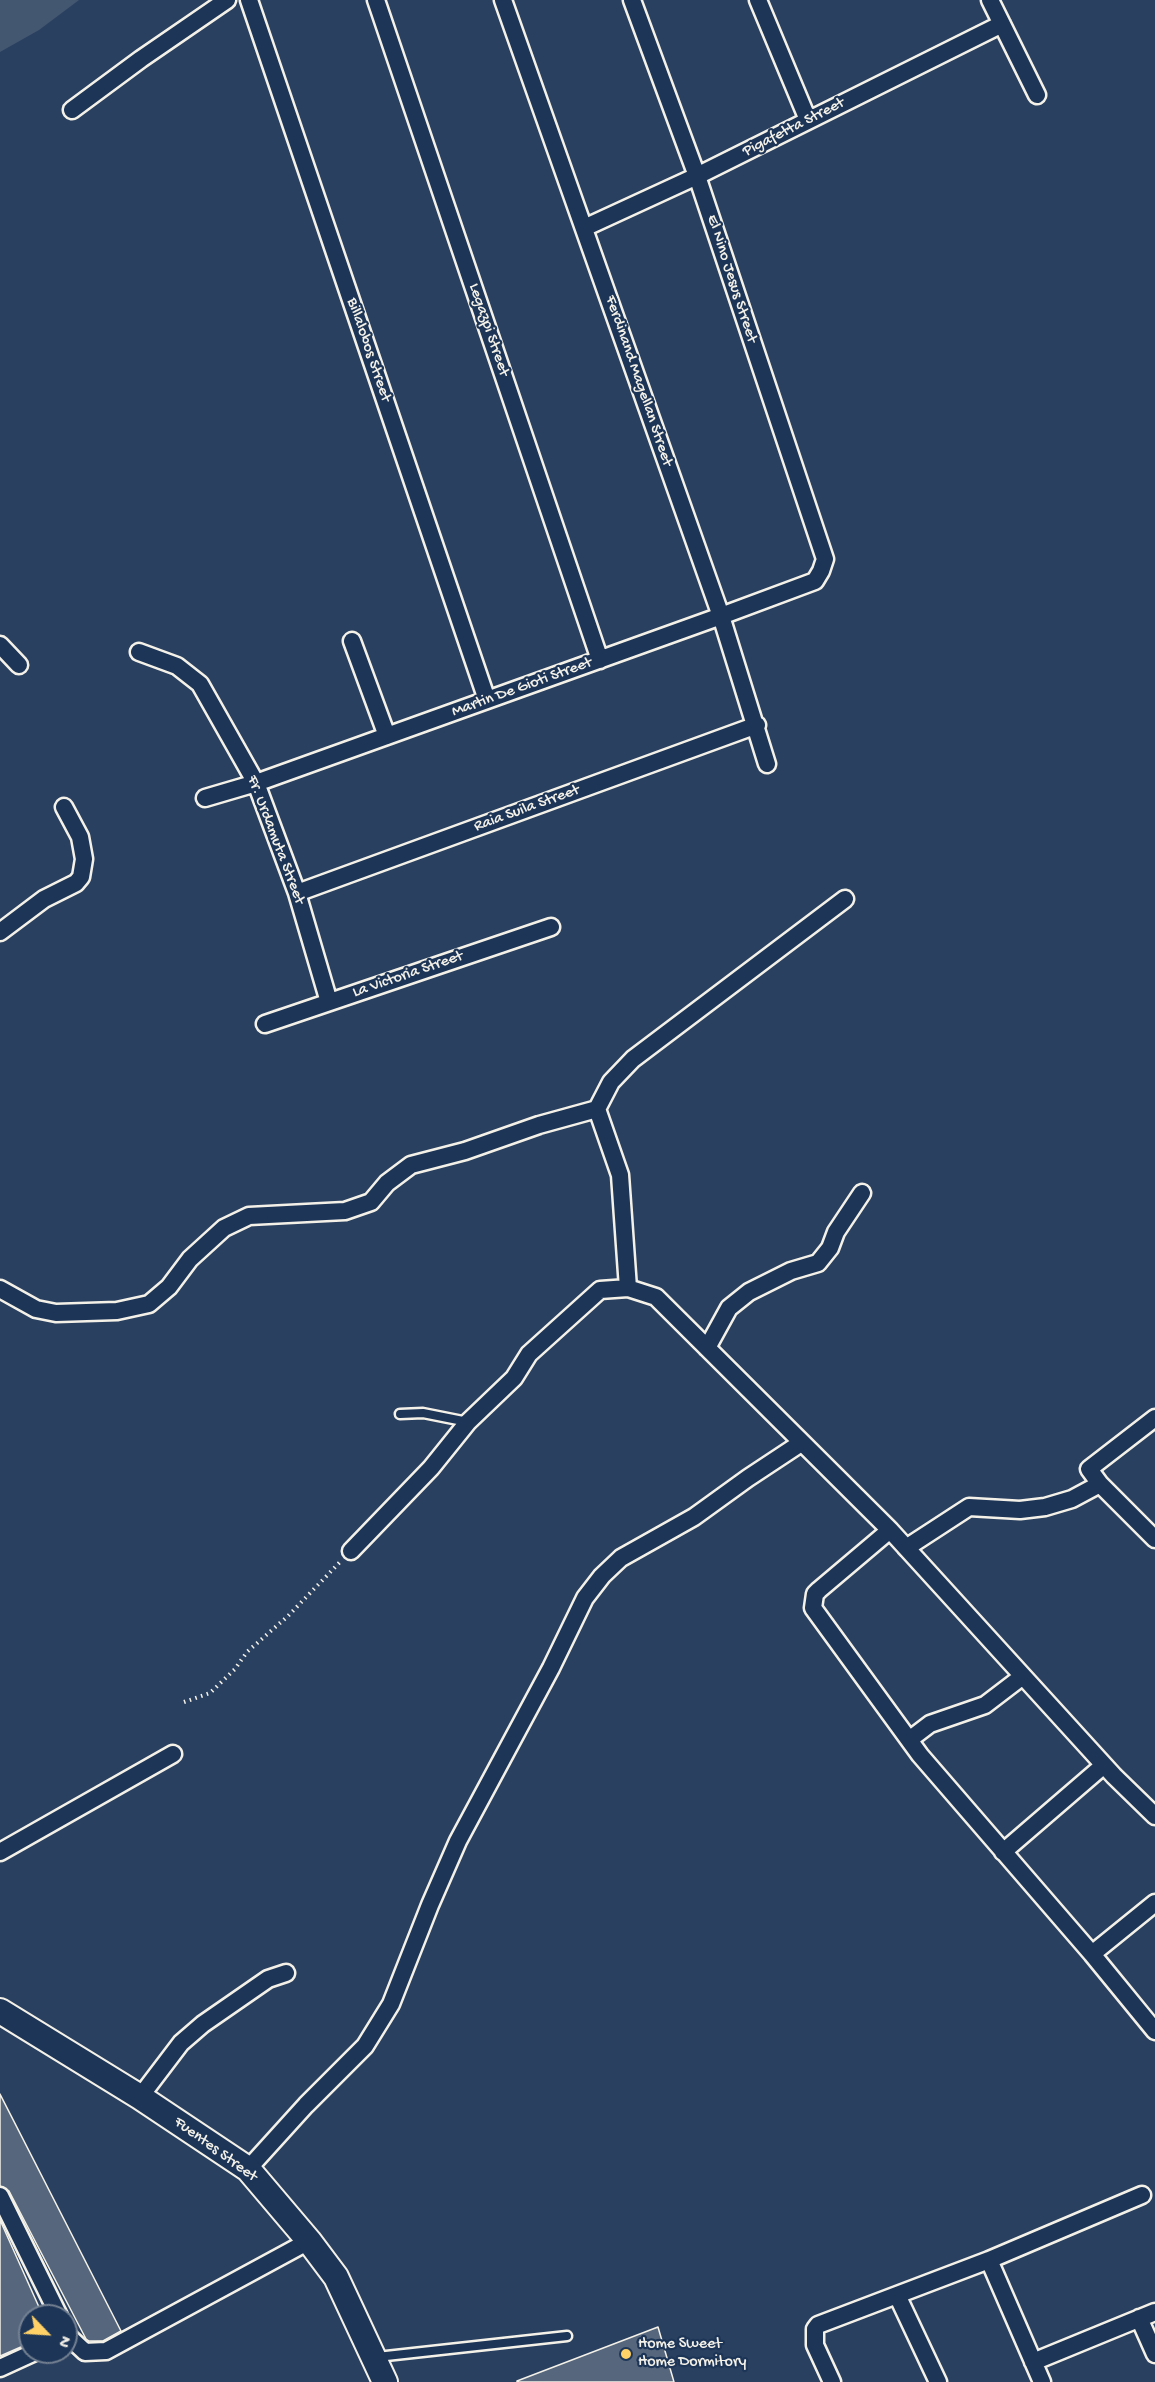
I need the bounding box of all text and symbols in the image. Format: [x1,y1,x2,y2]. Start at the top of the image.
street label: Pigafetta Street [740,94,848,162]
street label: El Nino Jesus Street [701,213,761,345]
street label: Legazpi Street [463,281,513,379]
street label: Ferdinand Magellan Street [600,293,676,469]
street label: Billalobos Street [341,296,395,404]
street label: Martin De Gioti Street [449,654,595,722]
street label: Fr. Urdamuta Street [242,773,308,907]
street label: Raia Suila Street [472,781,582,837]
street label: La Victoria Street [350,947,466,1003]
street label: Fuentes Street [169,2113,261,2187]
north arrow [18,2304,78,2364]
text: N [52,2332,74,2350]
place label: Home Sweet Home Dormitory [638,2335,746,2373]
marker: Home Sweet Home Dormitory [619,2347,633,2361]

